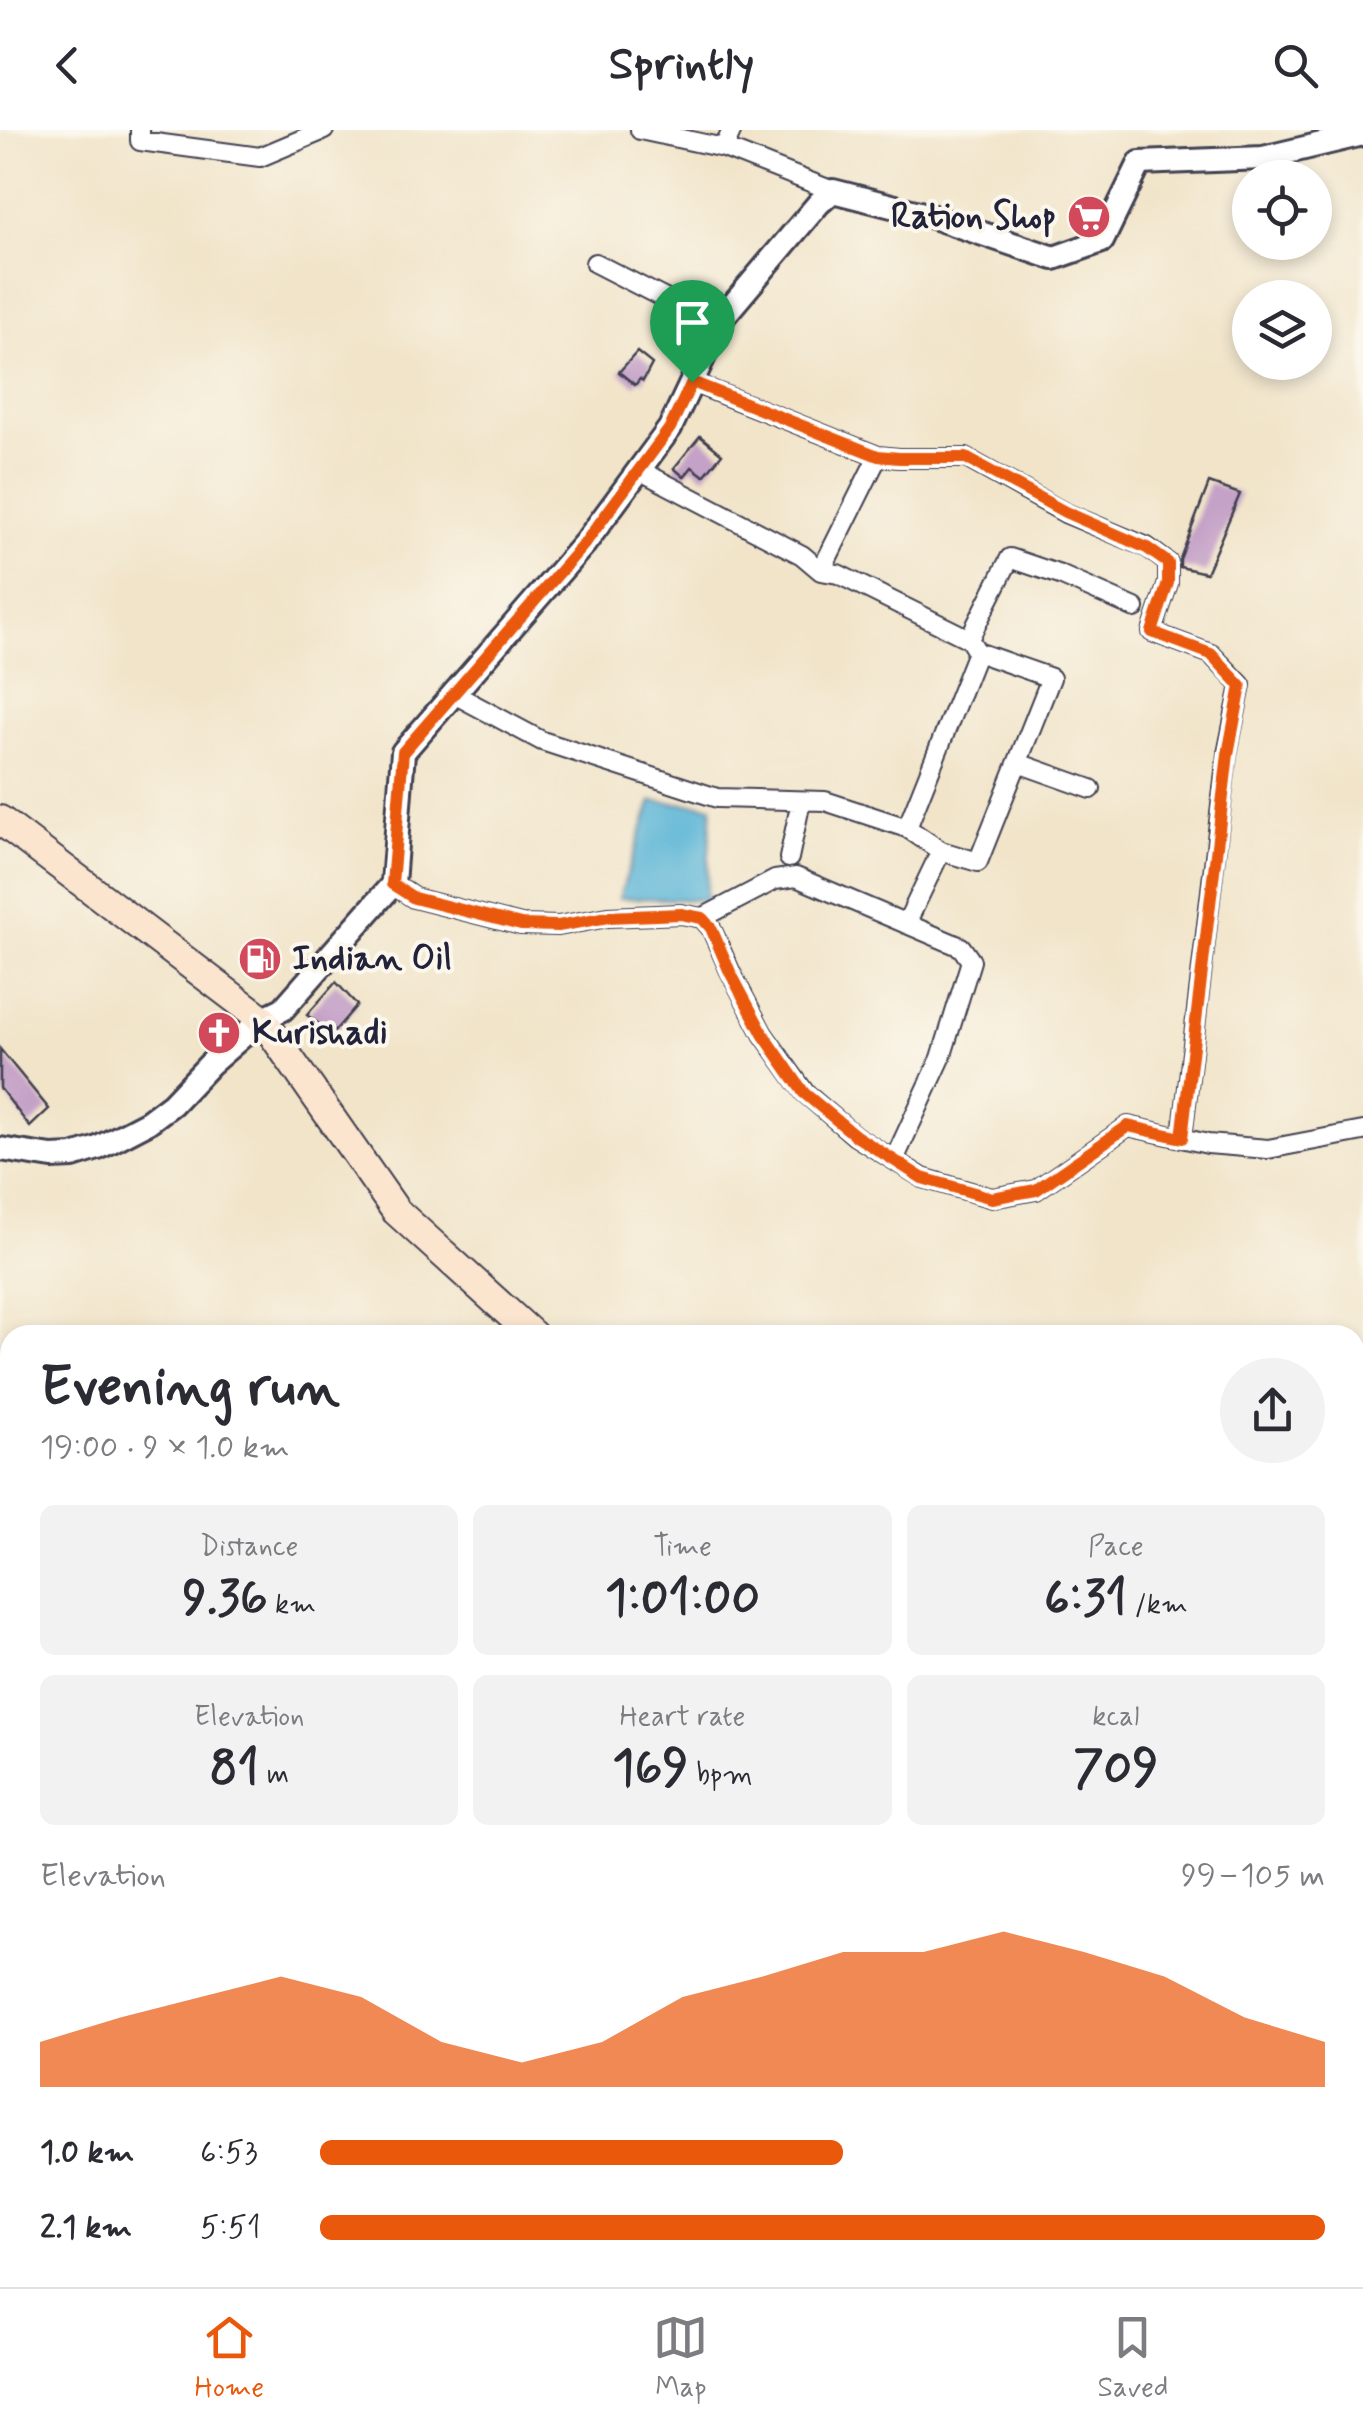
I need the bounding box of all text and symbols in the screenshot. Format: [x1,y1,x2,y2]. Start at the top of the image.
text: Sprintly [609,36,754,95]
icon: back [40,38,95,93]
icon: search [1268,38,1323,93]
map controls [1232,160,1332,380]
button: locate [1232,160,1332,260]
place label: Ration Shop [891,194,1056,240]
supermarket icon: Ration Shop [1066,194,1112,240]
pin [650,280,735,383]
button: layers [1232,280,1332,380]
icon: arrive [665,295,720,350]
fuel station icon: Indian Oil [237,936,283,982]
place label: Indian Oil [292,936,452,982]
church icon: Kurishadi [196,1010,242,1056]
place label: Kurishadi [252,1010,388,1056]
text: Evening run [40,1353,340,1425]
button: share [1220,1358,1325,1463]
text: 19:00 · 9 × 1.0 km [40,1427,289,1469]
text: Distance [200,1529,298,1566]
text: Time [653,1529,712,1566]
text: Pace [1088,1529,1144,1566]
text: 9.36 [182,1566,268,1632]
text: 1:01:00 [605,1566,760,1632]
text: 6:31 [1044,1566,1127,1632]
text: km [268,1587,316,1624]
text: /km [1127,1587,1188,1624]
text: Elevation [194,1699,304,1736]
text: Heart rate [620,1699,745,1736]
text: kcal [1092,1699,1139,1736]
text: 81 [209,1736,259,1802]
text: 169 [612,1736,689,1802]
text: 709 [1073,1736,1158,1802]
text: m [259,1757,289,1794]
text: bpm [689,1757,753,1794]
text: Elevation [40,1855,166,1897]
text: 99–105 m [1181,1855,1325,1897]
text: 1.0 km [40,2132,134,2174]
text: 6:53 [200,2132,258,2174]
text: 2.1 km [40,2207,132,2249]
text: 5:51 [200,2207,261,2249]
tab: Home [195,2310,264,2407]
tab: Map [653,2310,708,2407]
tab: Saved [1098,2310,1168,2407]

